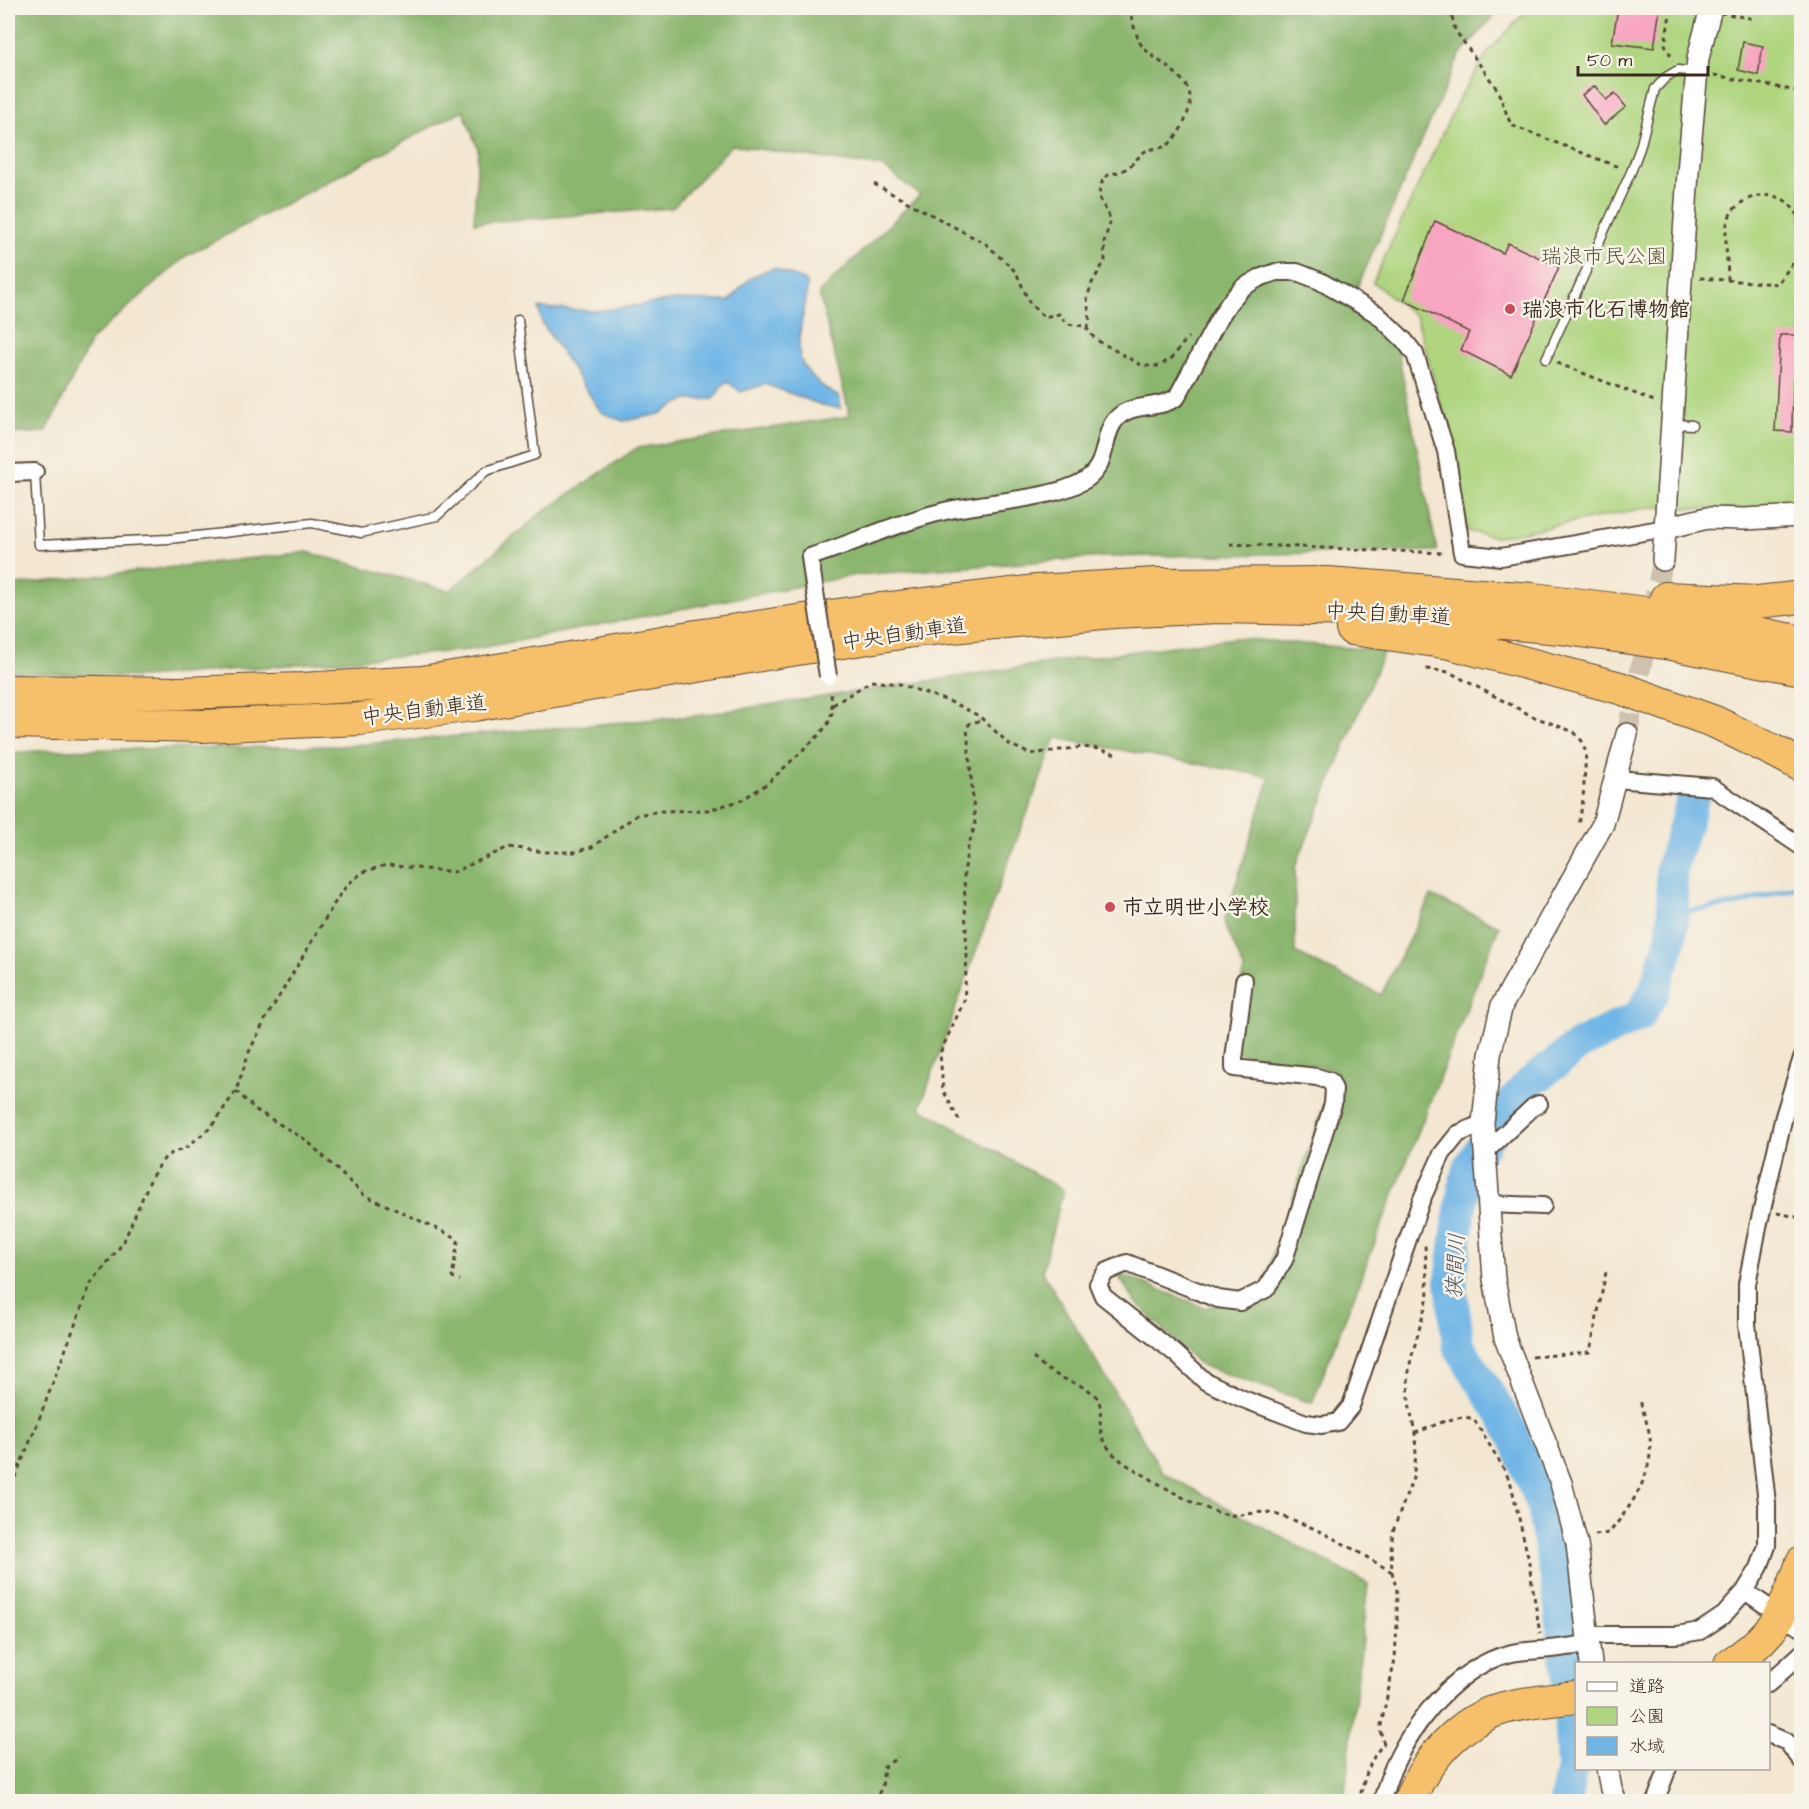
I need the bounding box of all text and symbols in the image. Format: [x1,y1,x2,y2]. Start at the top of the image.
scale bar [1578,39,1708,77]
text: 50 m [1587,48,1632,73]
park label: 瑞浪市民公園 [1541,242,1667,271]
place label: 瑞浪市化石博物館 [1522,295,1690,324]
marker: 瑞浪市化石博物館 [1503,302,1517,316]
street label: 中央自動車道 [1324,596,1452,632]
street label: 中央自動車道 [840,611,968,657]
street label: 中央自動車道 [360,688,488,732]
place label: 市立明世小学校 [1122,893,1269,922]
marker: 市立明世小学校 [1103,900,1117,914]
water label: 狭間川 [1439,1232,1473,1300]
legend [1575,1662,1770,1770]
text: 道路 [1629,1674,1665,1699]
text: 公園 [1629,1704,1665,1729]
text: 水域 [1629,1734,1665,1759]

